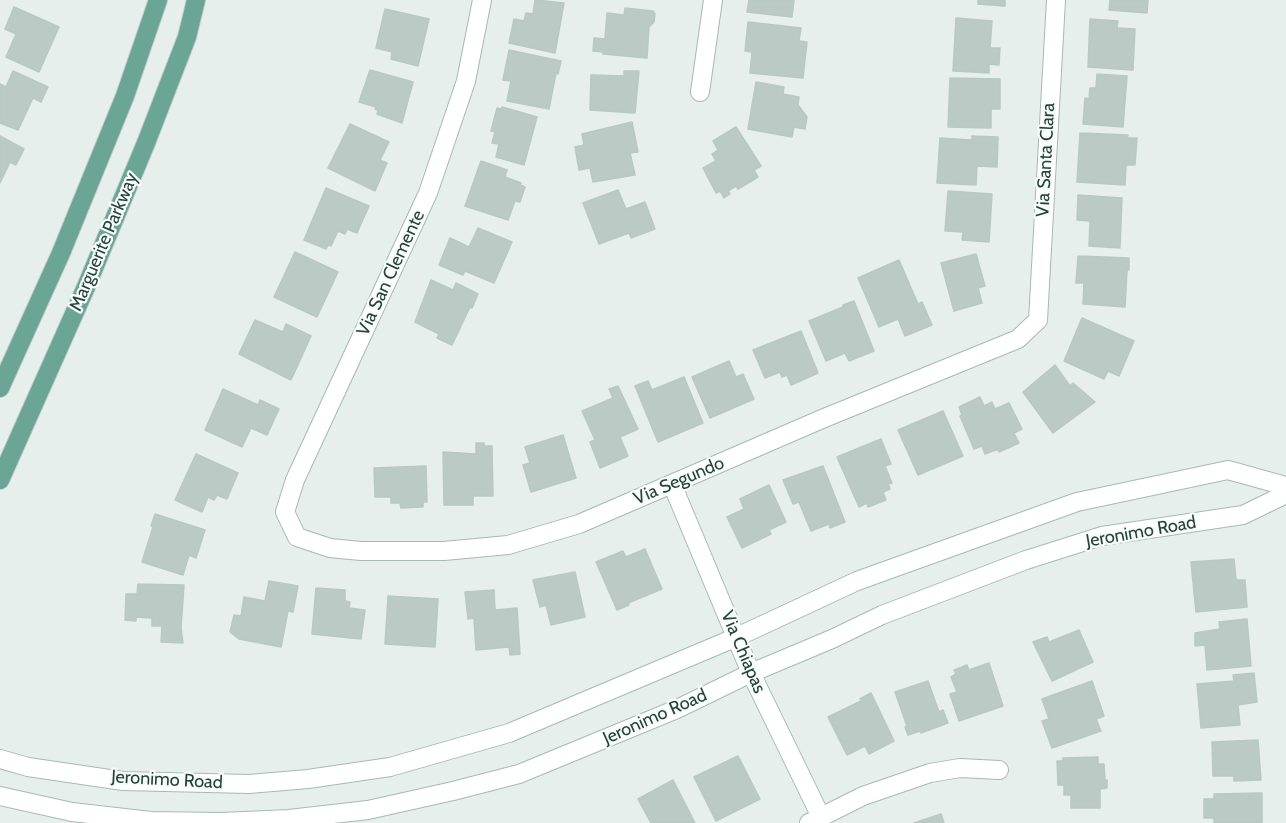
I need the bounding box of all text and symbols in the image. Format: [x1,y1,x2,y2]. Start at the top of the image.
street label: Via Santa Clara [1032,102,1060,218]
street label: Marguerite Parkway [65,170,143,314]
street label: Via San Clemente [352,207,430,339]
street label: Via Segundo [630,452,728,510]
street label: Jeronimo Road [1084,512,1198,552]
street label: Via Chiapas [716,607,770,697]
street label: Jeronimo Road [600,684,710,750]
street label: Jeronimo Road [111,766,223,794]

